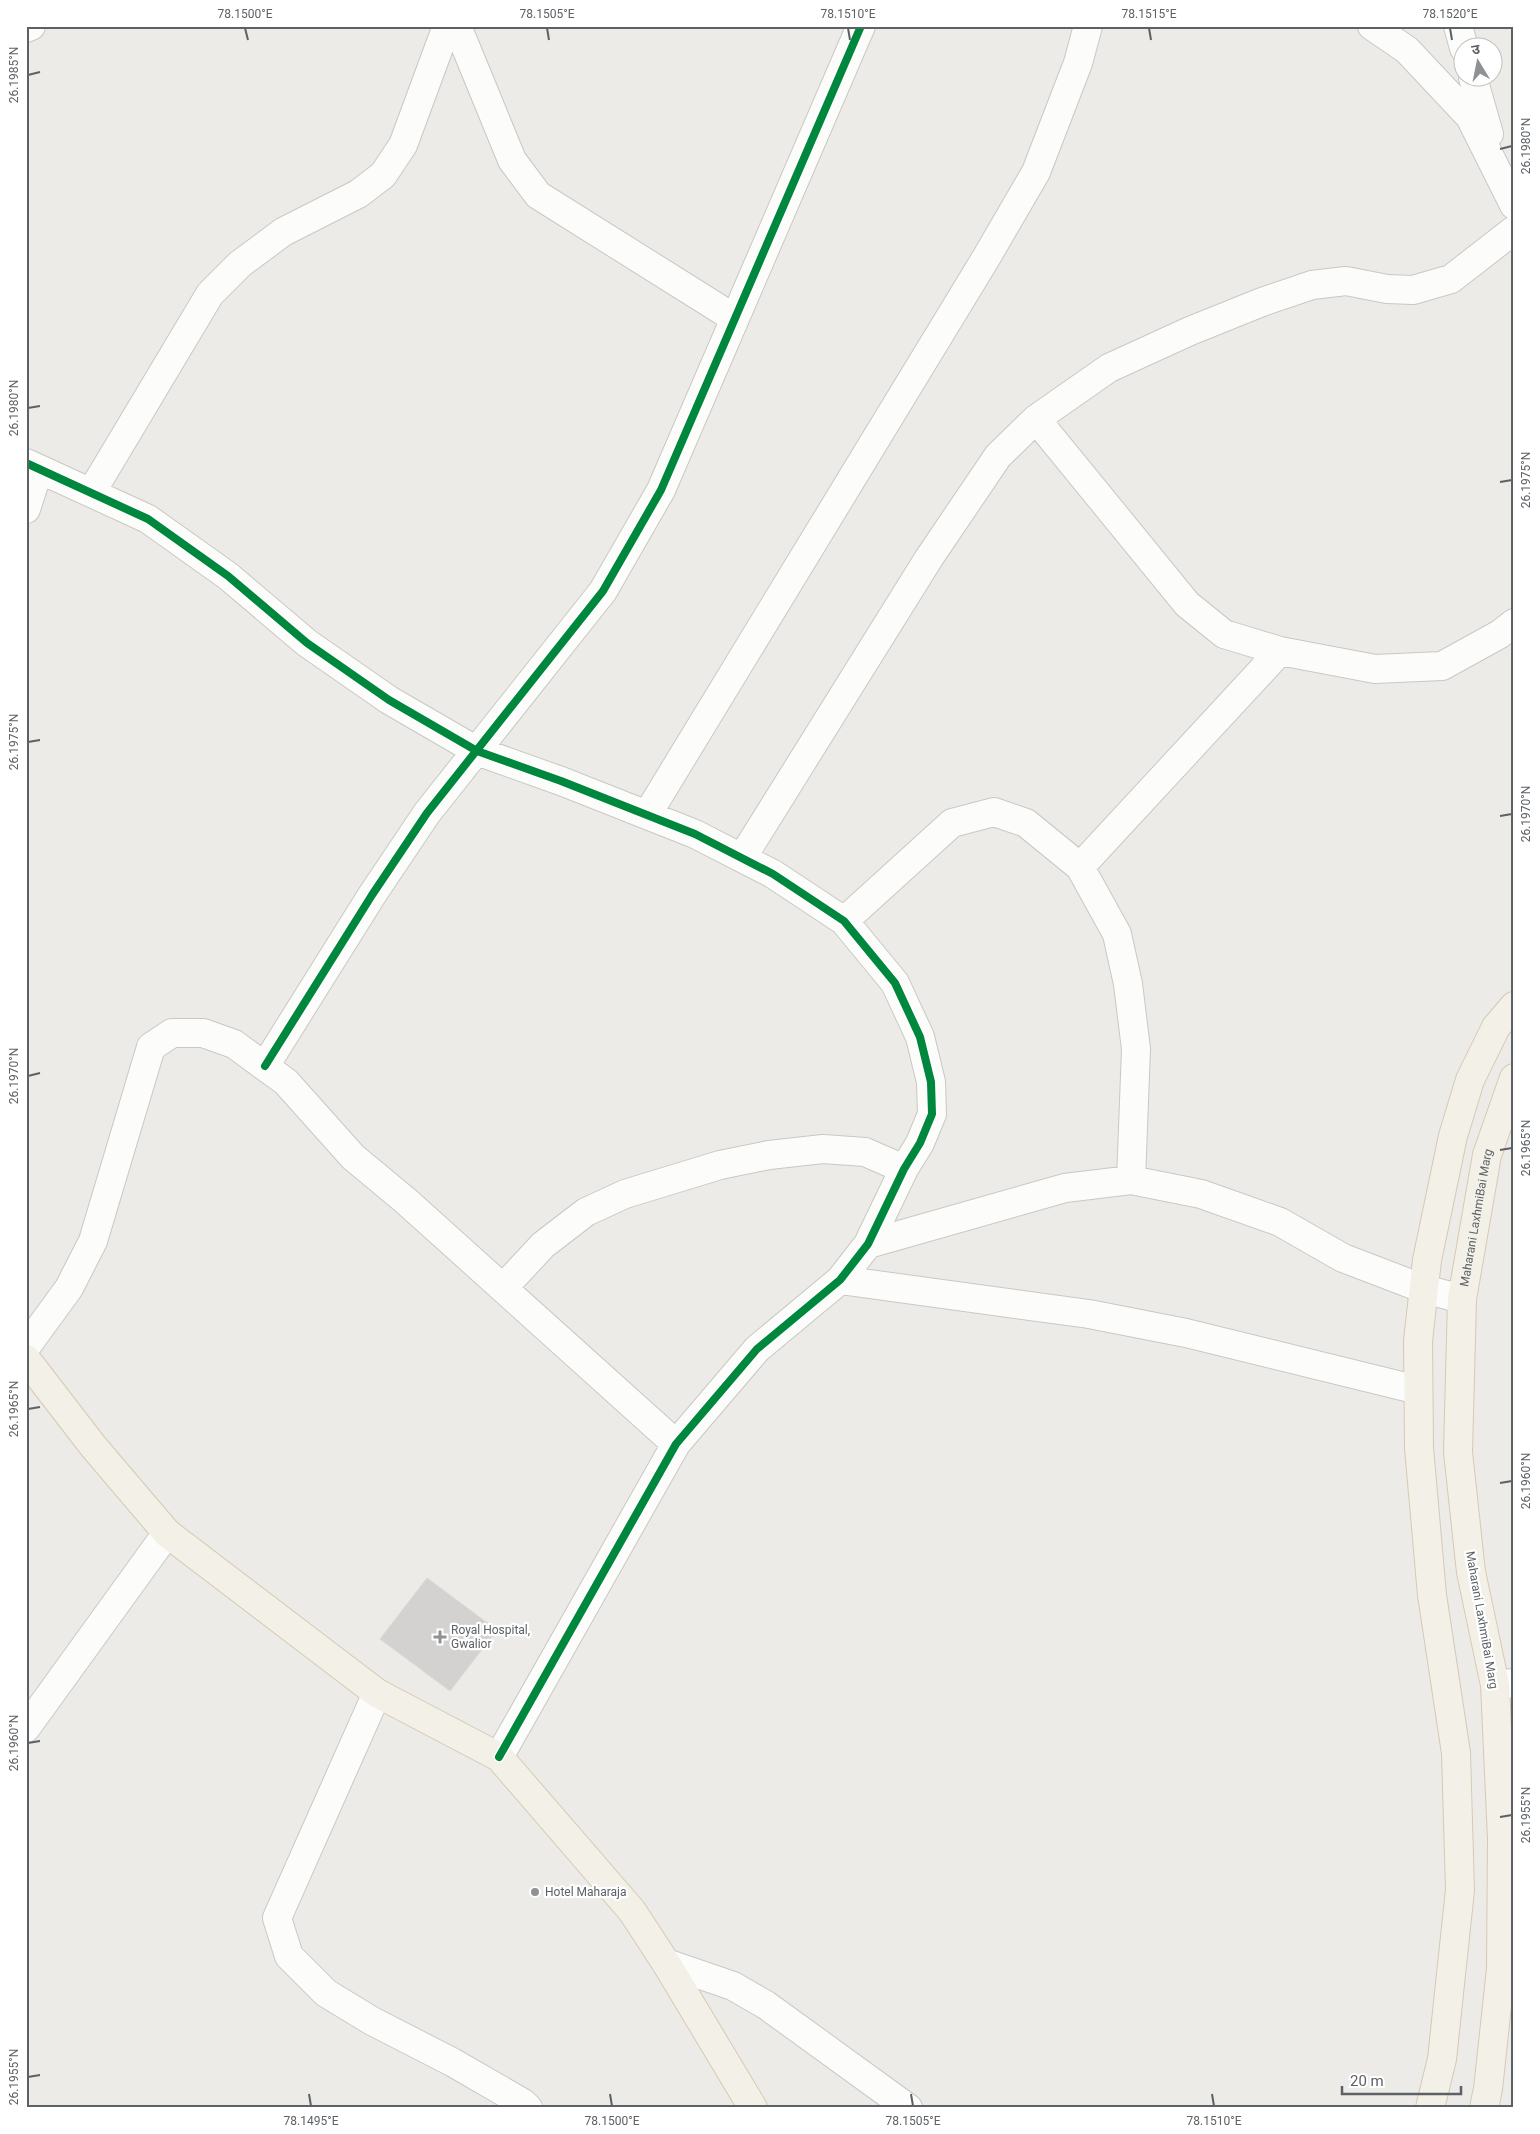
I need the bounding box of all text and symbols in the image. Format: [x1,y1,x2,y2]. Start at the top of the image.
text: 78.1500°E [218,7,273,21]
text: 78.1505°E [520,7,575,21]
text: 78.1510°E [821,7,876,21]
text: 78.1515°E [1122,7,1177,21]
text: 78.1520°E [1423,7,1478,21]
north arrow [1452,38,1502,88]
text: उ [1470,40,1482,58]
text: 26.1985°N [7,47,21,103]
text: 26.1980°N [1519,118,1533,174]
text: 26.1980°N [7,380,21,436]
text: 26.1975°N [1519,452,1533,508]
text: 26.1975°N [7,714,21,770]
text: 26.1970°N [1519,786,1533,842]
text: 26.1970°N [7,1048,21,1104]
text: 26.1965°N [1519,1120,1533,1176]
street label: Maharani LaxhmiBai Marg [1457,1147,1496,1288]
text: 26.1965°N [7,1381,21,1437]
text: 26.1960°N [1519,1453,1533,1509]
street label: Maharani LaxhmiBai Marg [1463,1550,1501,1690]
place label: Royal Hospital, Gwalior [451,1623,530,1651]
marker: Royal Hospital, Gwalior [433,1630,447,1644]
text: 26.1960°N [7,1715,21,1771]
text: 26.1955°N [1519,1787,1533,1843]
place label: Hotel Maharaja [545,1885,627,1899]
marker: Hotel Maharaja [529,1886,541,1898]
text: 26.1955°N [7,2049,21,2105]
scale bar [1342,2064,1461,2096]
text: 20 m [1350,2072,1384,2090]
text: 78.1495°E [284,2114,339,2128]
text: 78.1500°E [585,2114,640,2128]
text: 78.1505°E [886,2114,941,2128]
text: 78.1510°E [1187,2114,1242,2128]

